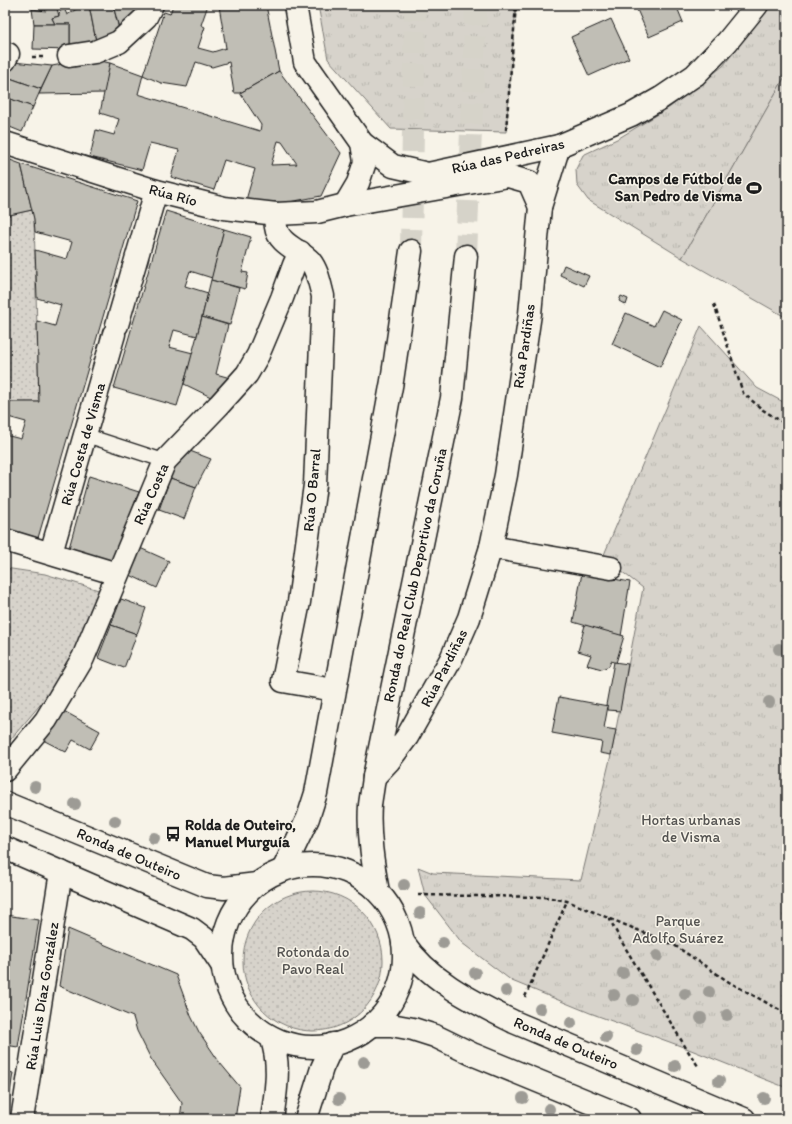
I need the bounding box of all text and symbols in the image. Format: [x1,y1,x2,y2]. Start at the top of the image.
street label: Rúa das Pedreiras [450,134,566,178]
place label: Campos de Fútbol de San Pedro de Visma [608,170,742,205]
sports icon: Campos de Fútbol de San Pedro de Visma [745,179,763,197]
street label: Rúa Río [147,180,199,210]
street label: Rúa Pardiñas [509,302,539,390]
street label: Rúa Costa de Visma [57,380,109,508]
street label: Ronda do Real Club Deportivo da Coruña [379,446,451,704]
street label: Rúa O Barral [299,447,325,532]
street label: Rúa Costa [129,460,173,528]
street label: Rúa Pardiñas [417,626,471,710]
park label: Hortas urbanas de Visma [641,811,741,846]
place label: Rolda de Outeiro, Manuel Murguía [185,816,296,852]
street label: Ronda de Outeiro [74,824,184,884]
bus stop icon: Rolda de Outeiro, Manuel Murguía [164,825,182,843]
park label: Parque Adolfo Suárez [632,912,724,947]
street label: Rúa Luis Díaz González [21,921,63,1071]
park label: Rotonda do Pavo Real [276,943,350,978]
street label: Ronda de Outeiro [511,1013,621,1073]

